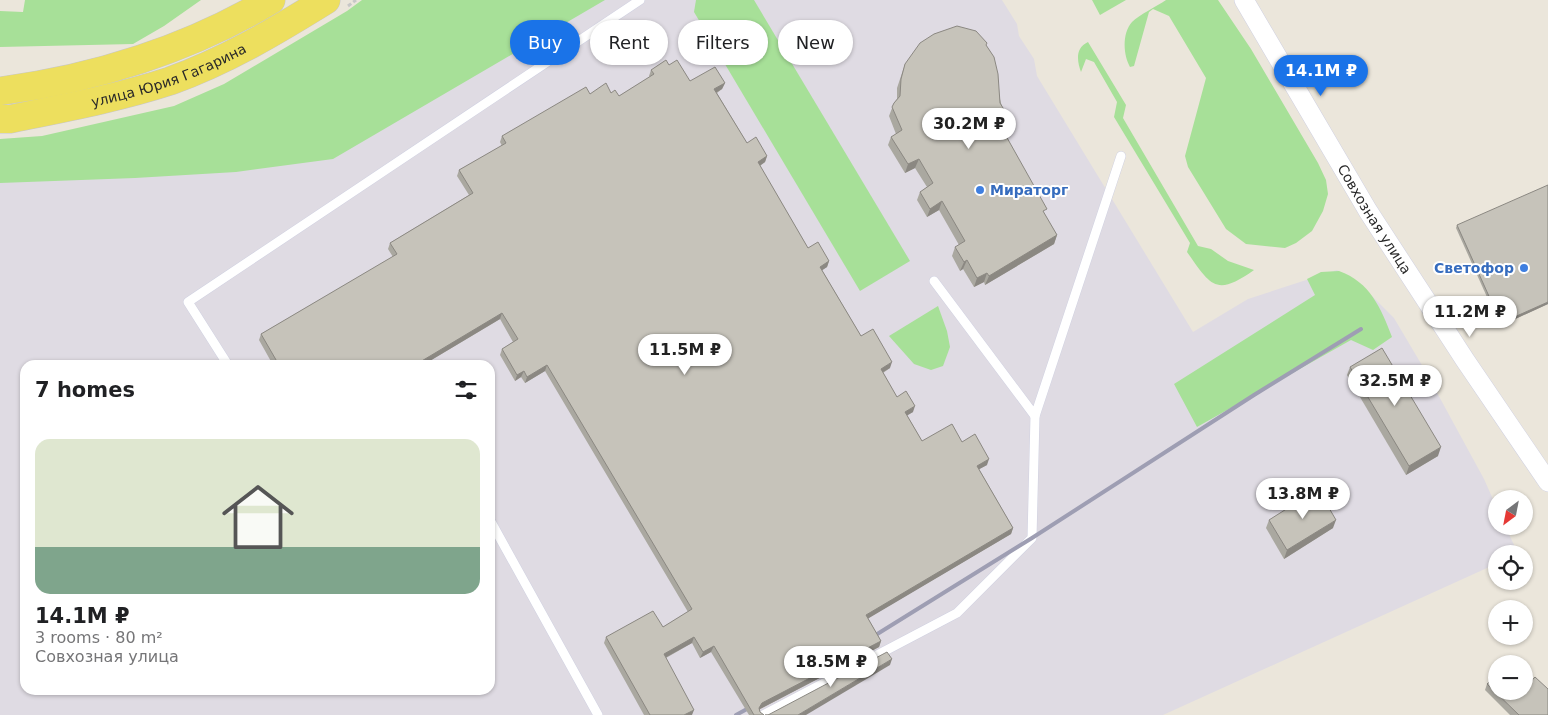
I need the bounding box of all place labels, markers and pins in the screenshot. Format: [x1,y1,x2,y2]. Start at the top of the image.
pin: 14.1M ₽ [1275,54,1367,97]
pin: 30.2M ₽ [923,108,1015,150]
place label: Мираторг [990,182,1068,198]
marker: Мираторг [974,184,986,196]
place label: Светофор [1434,260,1514,276]
marker: Светофор [1518,262,1530,274]
pin: 11.2M ₽ [1424,296,1516,338]
pin: 11.5M ₽ [639,334,731,376]
pin: 32.5M ₽ [1349,364,1441,407]
pin: 13.8M ₽ [1257,478,1349,520]
pin: 18.5M ₽ [785,646,877,688]

